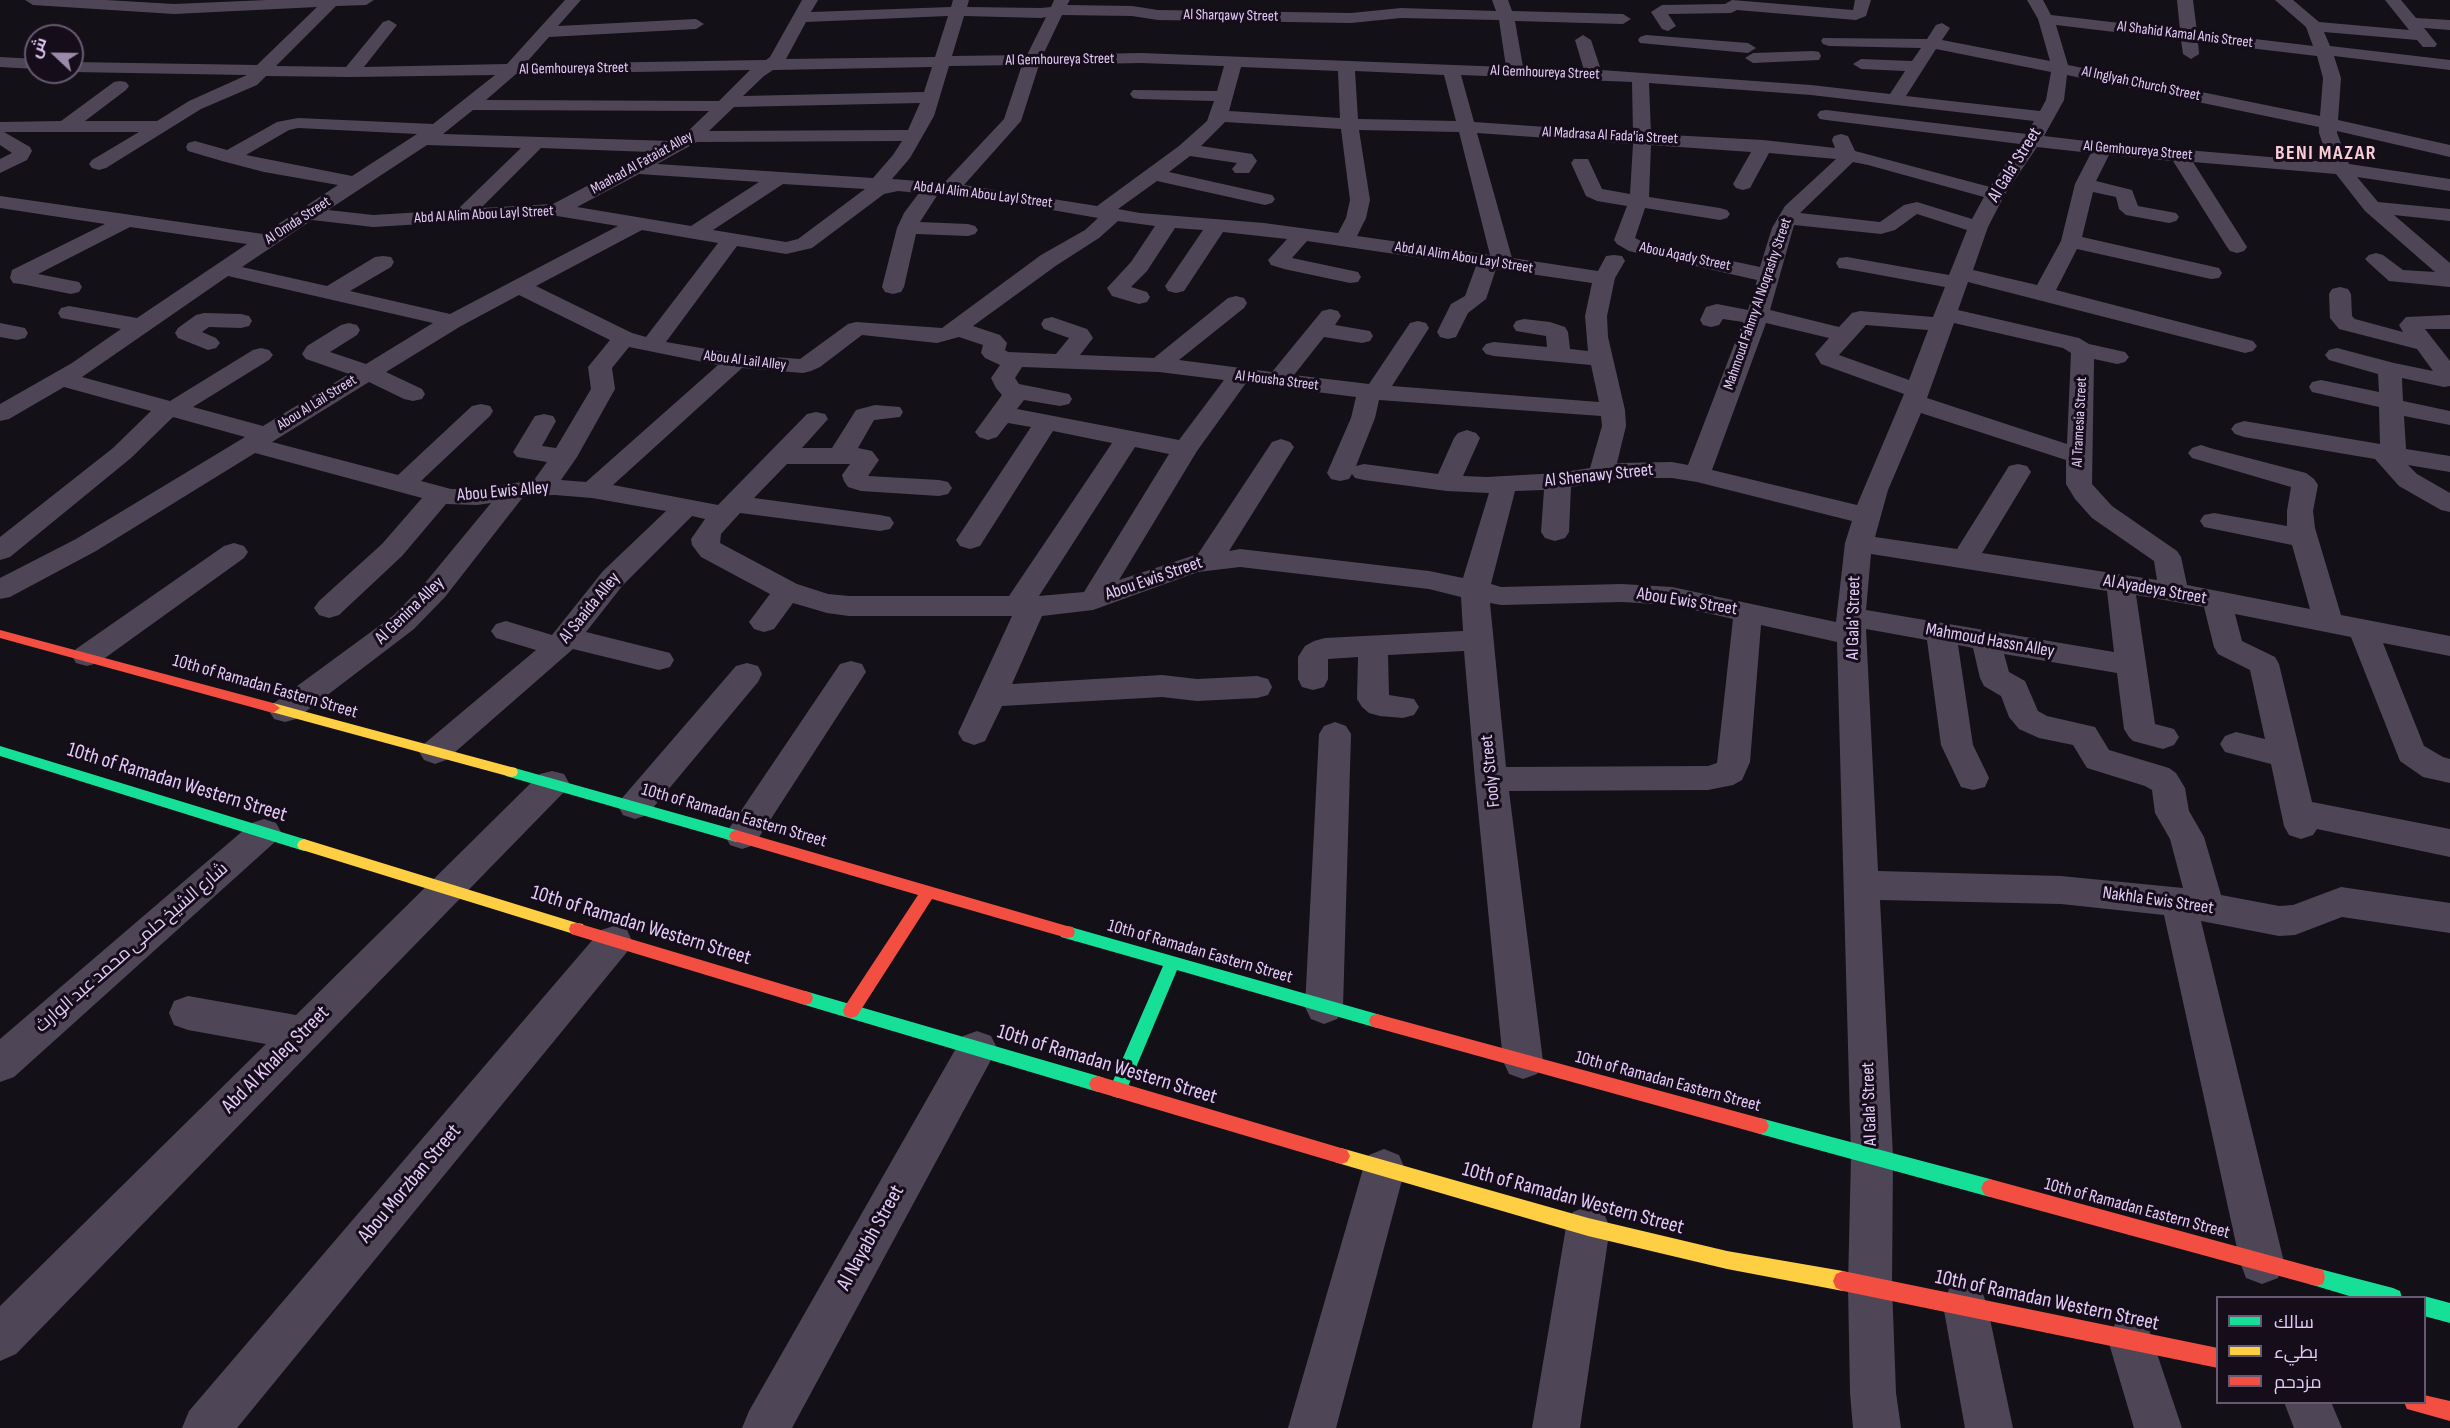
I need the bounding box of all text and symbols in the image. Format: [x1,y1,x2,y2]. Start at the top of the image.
street label: Al Sharqawy Street [1184,6,1278,26]
street label: Al Shahid Kamal Anis Street [2116,18,2254,52]
north arrow [24,24,84,84]
text: ش [26,35,51,61]
street label: Al Gemhoureya Street [1005,50,1115,70]
street label: Al Gemhoureya Street [519,59,629,79]
street label: Al Gemhoureya Street [1490,62,1600,84]
street label: Al Inglyah Church Street [2080,63,2202,105]
street label: Al Madrasa Al Fada'ia Street [1542,123,1678,149]
street label: Al Gala' Street [1984,124,2046,206]
street label: Maahad Al Fataiat Alley [588,127,696,199]
street label: Al Gemhoureya Street [2083,137,2193,165]
district label: BENI MAZAR [2275,142,2377,166]
street label: Abd Al Alim Abou Layl Street [913,178,1053,212]
street label: Al Omda Street [262,193,334,249]
street label: Abd Al Alim Abou Layl Street [414,202,554,228]
street label: Mahmoud Fahmy Al Noqrashy Street [1720,216,1796,392]
street label: Abd Al Alim Abou Layl Street [1394,238,1534,278]
street label: Abou Aqady Street [1638,239,1732,275]
street label: Abou Al Lail Alley [703,347,787,375]
street label: Al Housha Street [1234,367,1320,395]
street label: Abou Al Lail Street [274,371,360,435]
street label: Al Tramesia Street [2069,376,2091,468]
street label: Al Shenawy Street [1544,460,1654,492]
street label: Abou Ewis Alley [456,477,550,507]
street label: Abou Ewis Street [1103,552,1205,606]
street label: Al Saaida Alley [555,568,625,648]
street label: Al Ayadeya Street [2102,570,2208,610]
street label: Al Genina Alley [371,573,449,649]
street label: Al Gala' Street [1842,576,1866,660]
street label: Abou Ewis Street [1635,583,1739,621]
street label: Mahmoud Hassn Alley [1924,619,2056,663]
street label: 10th of Ramadan Eastern Street [170,650,360,724]
street label: Fooly Street [1476,734,1506,808]
street label: 10th of Ramadan Western Street [64,738,290,828]
street label: 10th of Ramadan Eastern Street [639,779,829,853]
street label: شارع الشيخ حلمى محمد عبد الوارث [31,858,233,1038]
street label: 10th of Ramadan Western Street [528,881,754,971]
street label: Nakhla Ewis Street [2101,883,2215,919]
street label: 10th of Ramadan Eastern Street [1105,915,1295,989]
street label: Abd Al Khaleq Street [217,1001,335,1119]
street label: 10th of Ramadan Western Street [994,1020,1220,1110]
street label: 10th of Ramadan Eastern Street [1573,1047,1763,1117]
street label: Al Gala' Street [1858,1062,1882,1146]
street label: Abou Morzban Street [353,1120,467,1248]
street label: 10th of Ramadan Western Street [1459,1157,1687,1241]
street label: 10th of Ramadan Eastern Street [2042,1174,2232,1244]
street label: Al Nayabh Street [832,1181,910,1295]
street label: 10th of Ramadan Western Street [1933,1265,2161,1337]
legend [2216,1296,2426,1404]
text: سالك [2274,1312,2314,1333]
text: بطيء [2274,1342,2318,1363]
text: مزدحم [2274,1372,2322,1393]

